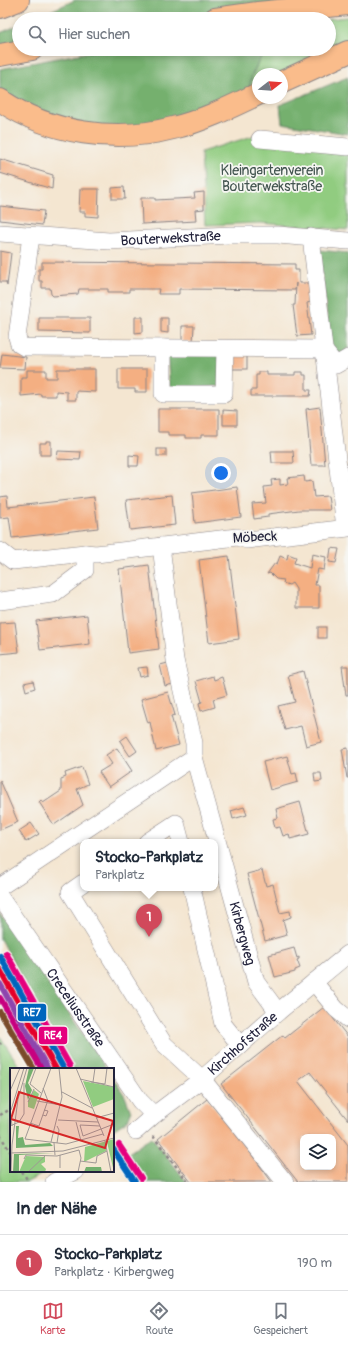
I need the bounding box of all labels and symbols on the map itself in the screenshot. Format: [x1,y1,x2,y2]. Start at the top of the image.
north arrow [252,68,288,104]
park label: Kleingartenverein Bouterwekstraße [221,162,323,195]
street label: Bouterwekstraße [120,227,221,249]
your location [211,463,231,483]
street label: Möbeck [232,527,278,547]
street label: Kirbergweg [226,900,259,967]
pin: 1 [136,904,162,937]
street label: Creceliusstraße [43,965,109,1050]
line badge: RE7 [17,1003,47,1022]
text: RE7 [23,1006,41,1019]
street label: Kirchhofstraße [204,1008,281,1079]
line badge: RE4 [38,1026,68,1045]
text: RE4 [44,1029,63,1042]
inset map [10,1068,114,1172]

